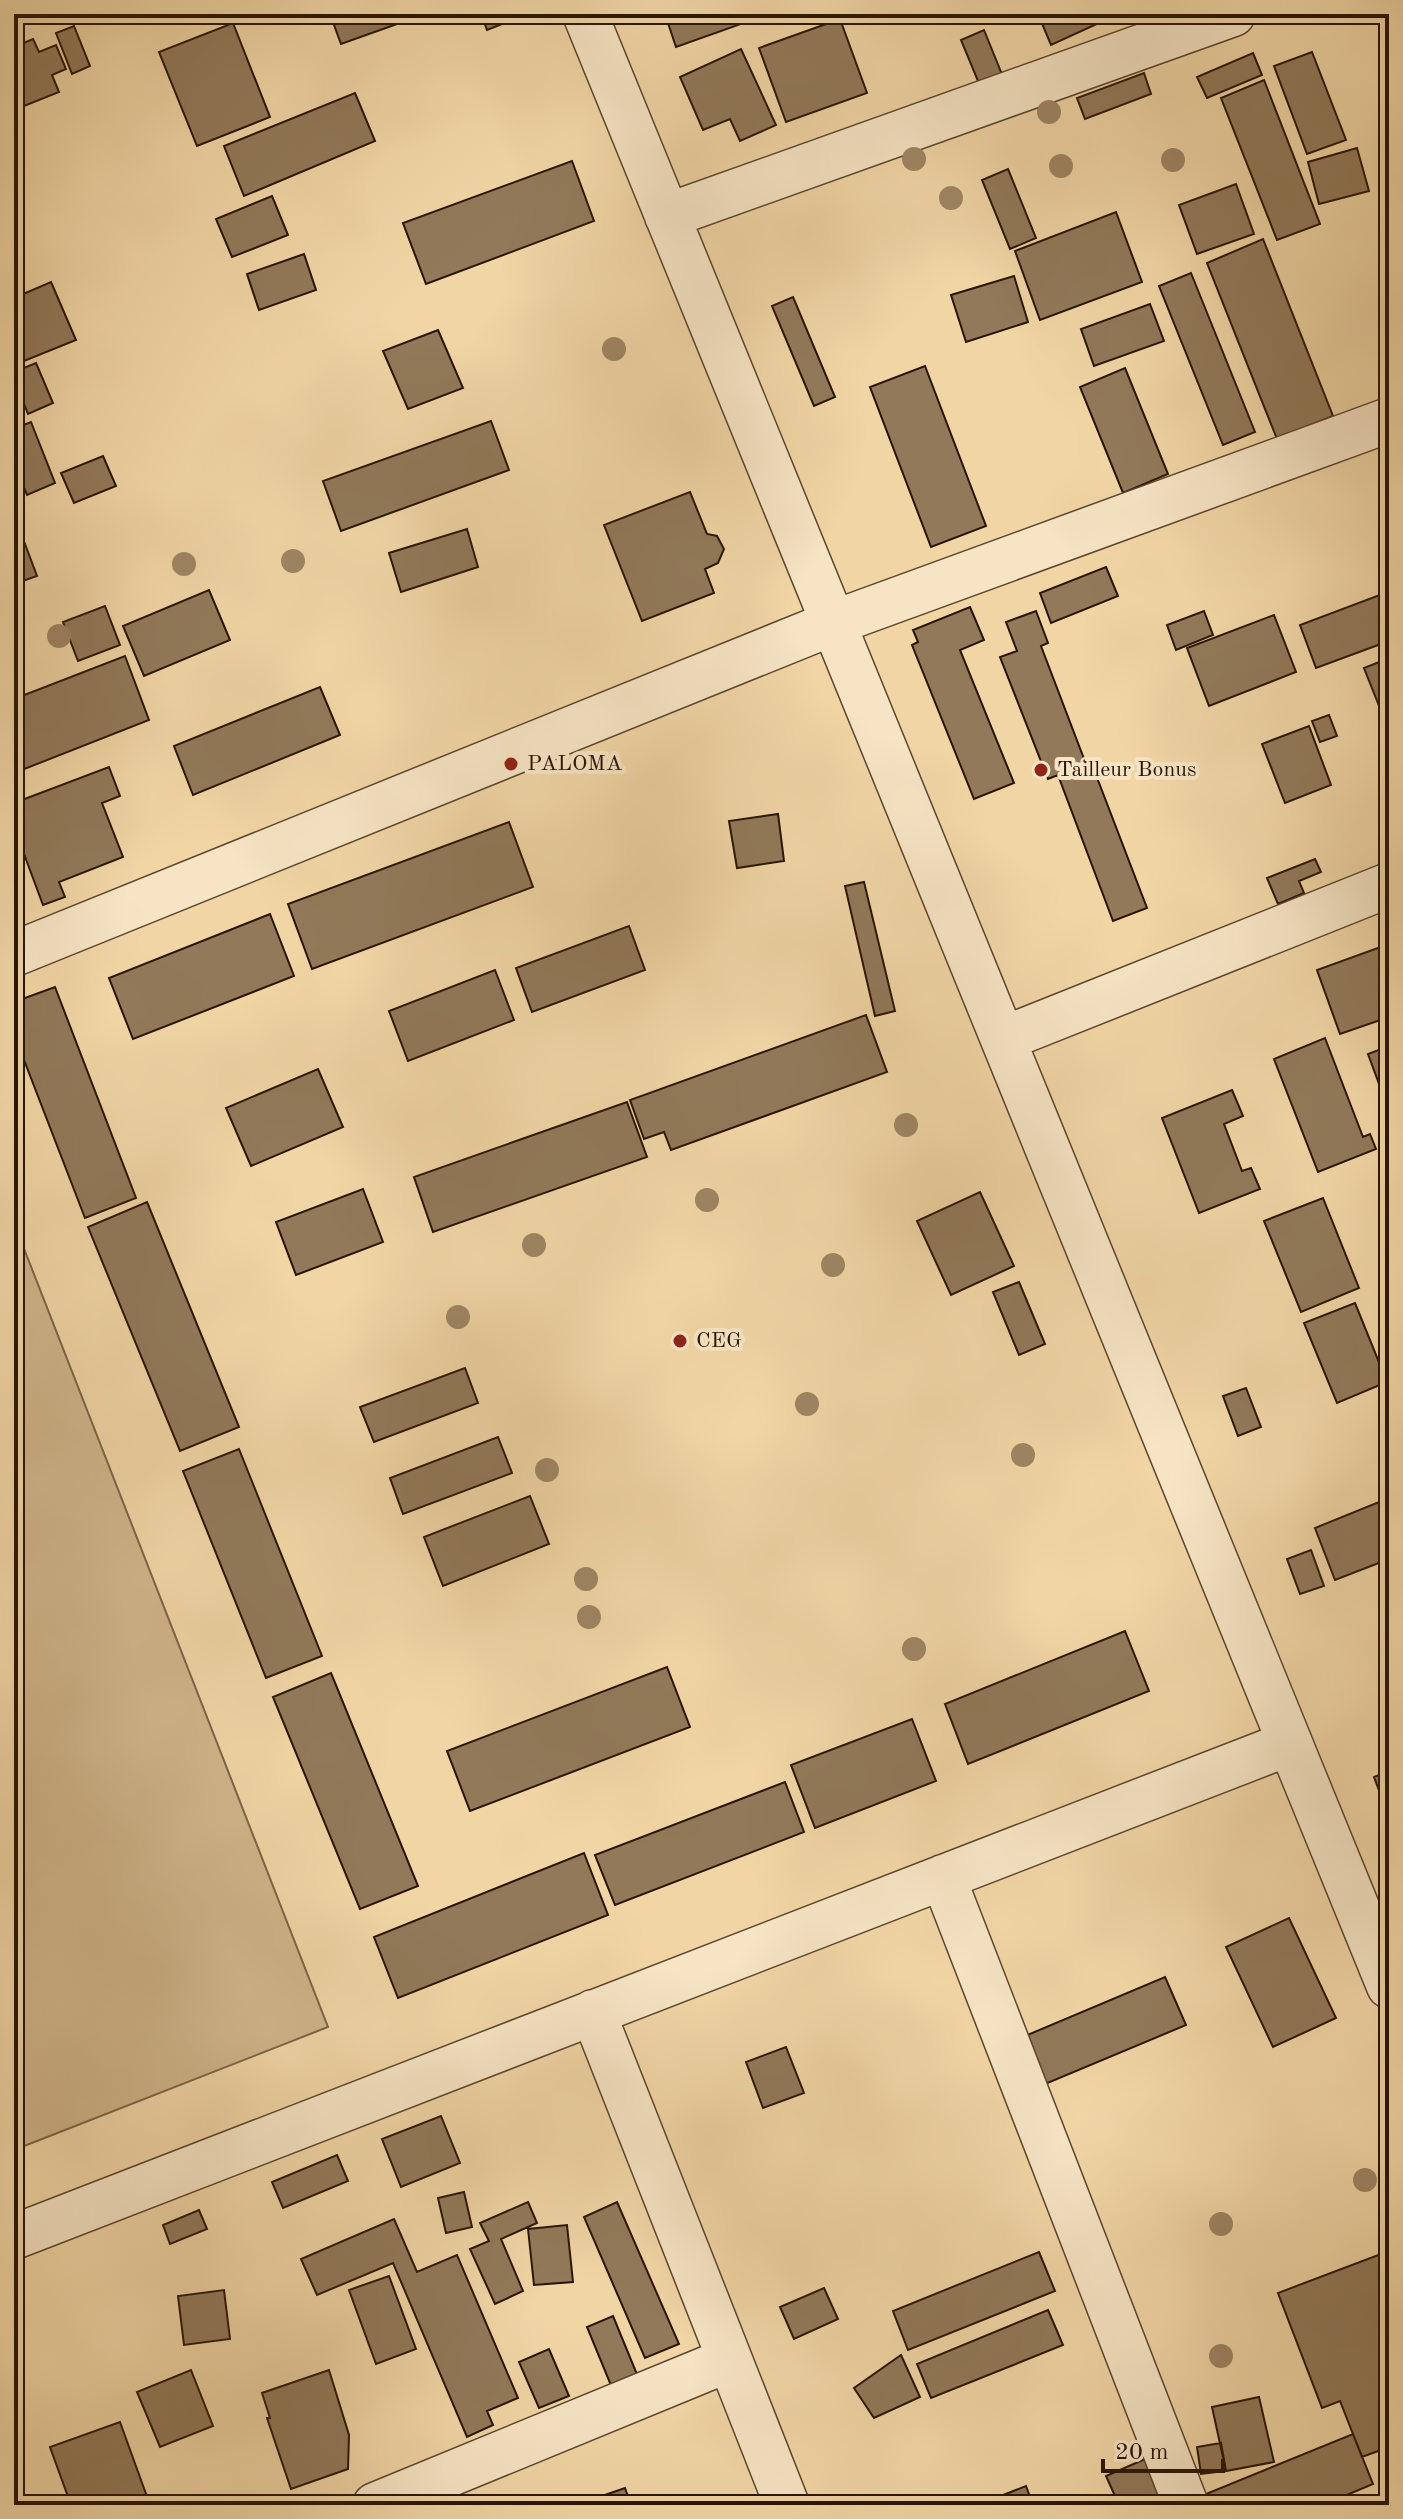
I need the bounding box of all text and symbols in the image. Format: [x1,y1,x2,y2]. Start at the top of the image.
place label: PALOMA [527,753,623,775]
marker: PALOMA [502,755,520,773]
place label: Tailleur Bonus [1057,759,1197,781]
marker: Tailleur Bonus [1032,761,1050,779]
place label: CEG [696,1330,742,1352]
marker: CEG [671,1332,689,1350]
scale bar [1103,2423,1223,2473]
text: 20 m [1115,2441,1169,2465]

